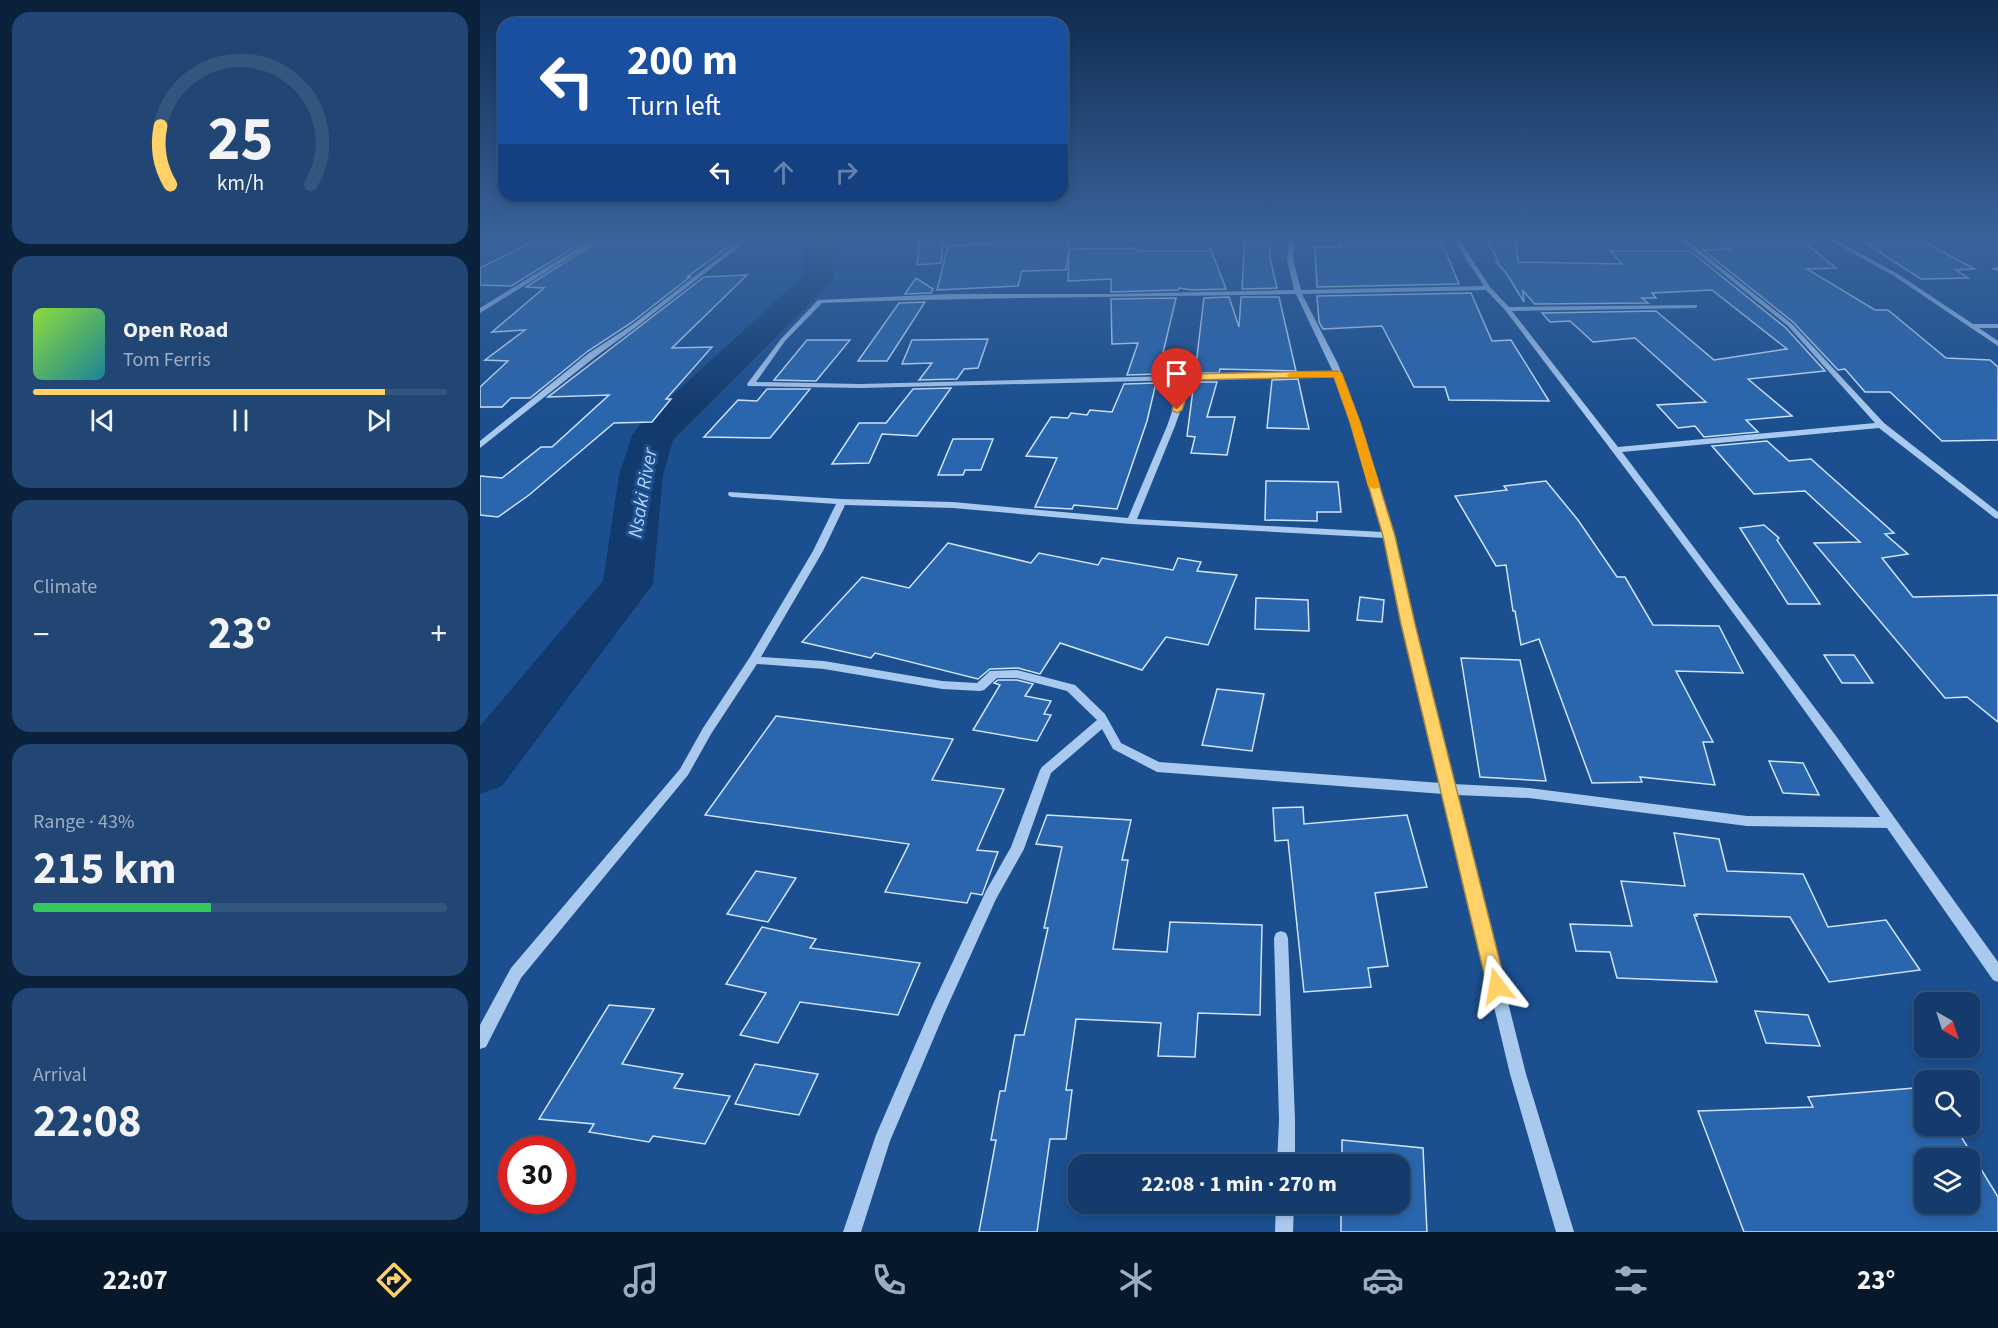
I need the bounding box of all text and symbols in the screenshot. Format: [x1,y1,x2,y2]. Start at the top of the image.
text: 200 m [627,31,738,91]
icon: left [528,42,606,120]
text: Turn left [627,87,721,126]
text: 25 [207,95,273,184]
icon: left [704,156,737,189]
icon: ahead [767,156,800,189]
icon: right [830,156,863,189]
text: km/h [216,168,264,199]
text: Open Road [123,314,228,346]
text: Tom Ferris [123,346,211,374]
pin [1151,348,1202,410]
icon: arrive [1160,357,1193,390]
icon: previous [86,404,119,437]
icon: pause [224,404,257,437]
icon: next [362,404,395,437]
water label: Nsaki River [621,445,665,540]
text: Climate [33,573,97,601]
text: 23° [208,602,272,666]
text: − [33,611,49,658]
text: + [431,611,447,658]
text: Range · 43% [33,808,134,836]
text: 215 km [33,837,177,901]
position arrow [1465,954,1529,1018]
north arrow [1914,992,1980,1058]
map controls [1914,992,1980,1214]
text: Arrival [33,1061,87,1089]
button: search [1914,1070,1980,1136]
text: 22:08 [33,1090,142,1154]
speed limit sign: 30 [498,1136,576,1214]
button: layers [1914,1148,1980,1214]
text: 22:08 · 1 min · 270 m [1141,1168,1337,1200]
icon: directions [373,1259,415,1301]
icon: music [620,1259,662,1301]
icon: phone [868,1259,910,1301]
icon: climate [1115,1259,1157,1301]
icon: car [1362,1259,1404,1301]
icon: filters [1610,1259,1652,1301]
text: 22:07 [103,1261,168,1300]
text: 23° [1857,1261,1895,1300]

